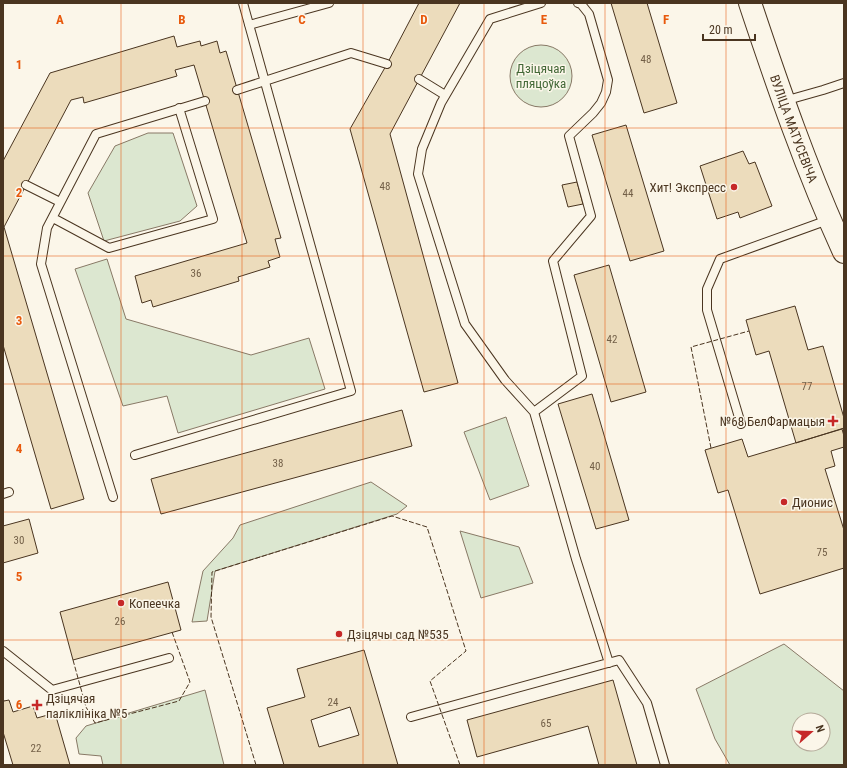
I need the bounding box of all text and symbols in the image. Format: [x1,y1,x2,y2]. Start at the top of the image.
text: A [56,12,64,27]
text: B [178,12,186,27]
text: C [298,12,306,27]
text: D [420,12,428,27]
text: E [541,12,548,27]
text: F [663,12,669,27]
scale bar [703,16,755,42]
text: 20 m [709,23,733,37]
house number: 48 [641,53,651,66]
text: 1 [16,57,22,72]
park label: Дзіцячая пляцоўка [516,61,566,91]
street label: ВУЛІЦА МАТУСЕВІЧА [767,73,821,185]
house number: 48 [380,180,390,193]
place label: Хит! Экспресс [650,180,726,195]
marker: Хит! Экспресс [729,182,739,192]
text: 2 [16,185,23,200]
house number: 44 [623,187,634,200]
house number: 36 [191,267,201,280]
text: 3 [16,313,22,328]
house number: 42 [607,333,617,346]
house number: 77 [802,380,812,393]
place label: №68 БелФармацыя [720,414,825,429]
marker: №68 БелФармацыя [828,416,838,426]
text: 4 [16,441,23,456]
house number: 38 [273,457,283,470]
house number: 40 [590,460,600,473]
place label: Дионис [792,495,833,510]
marker: Дионис [779,497,789,507]
house number: 30 [14,534,24,547]
house number: 75 [817,546,827,559]
text: 5 [16,569,23,584]
place label: Копеечка [129,596,180,611]
marker: Копеечка [116,598,126,608]
house number: 26 [115,615,125,628]
place label: Дзіцячы сад №535 [347,627,449,642]
marker: Дзіцячы сад №535 [334,629,344,639]
place label: Дзіцячая паліклініка №5 [46,691,127,721]
house number: 24 [328,696,339,709]
text: 6 [16,697,23,712]
marker: Дзіцячая паліклініка №5 [31,699,43,711]
north arrow [791,712,831,752]
house number: 65 [541,717,551,730]
text: N [813,723,827,734]
house number: 22 [31,742,41,755]

